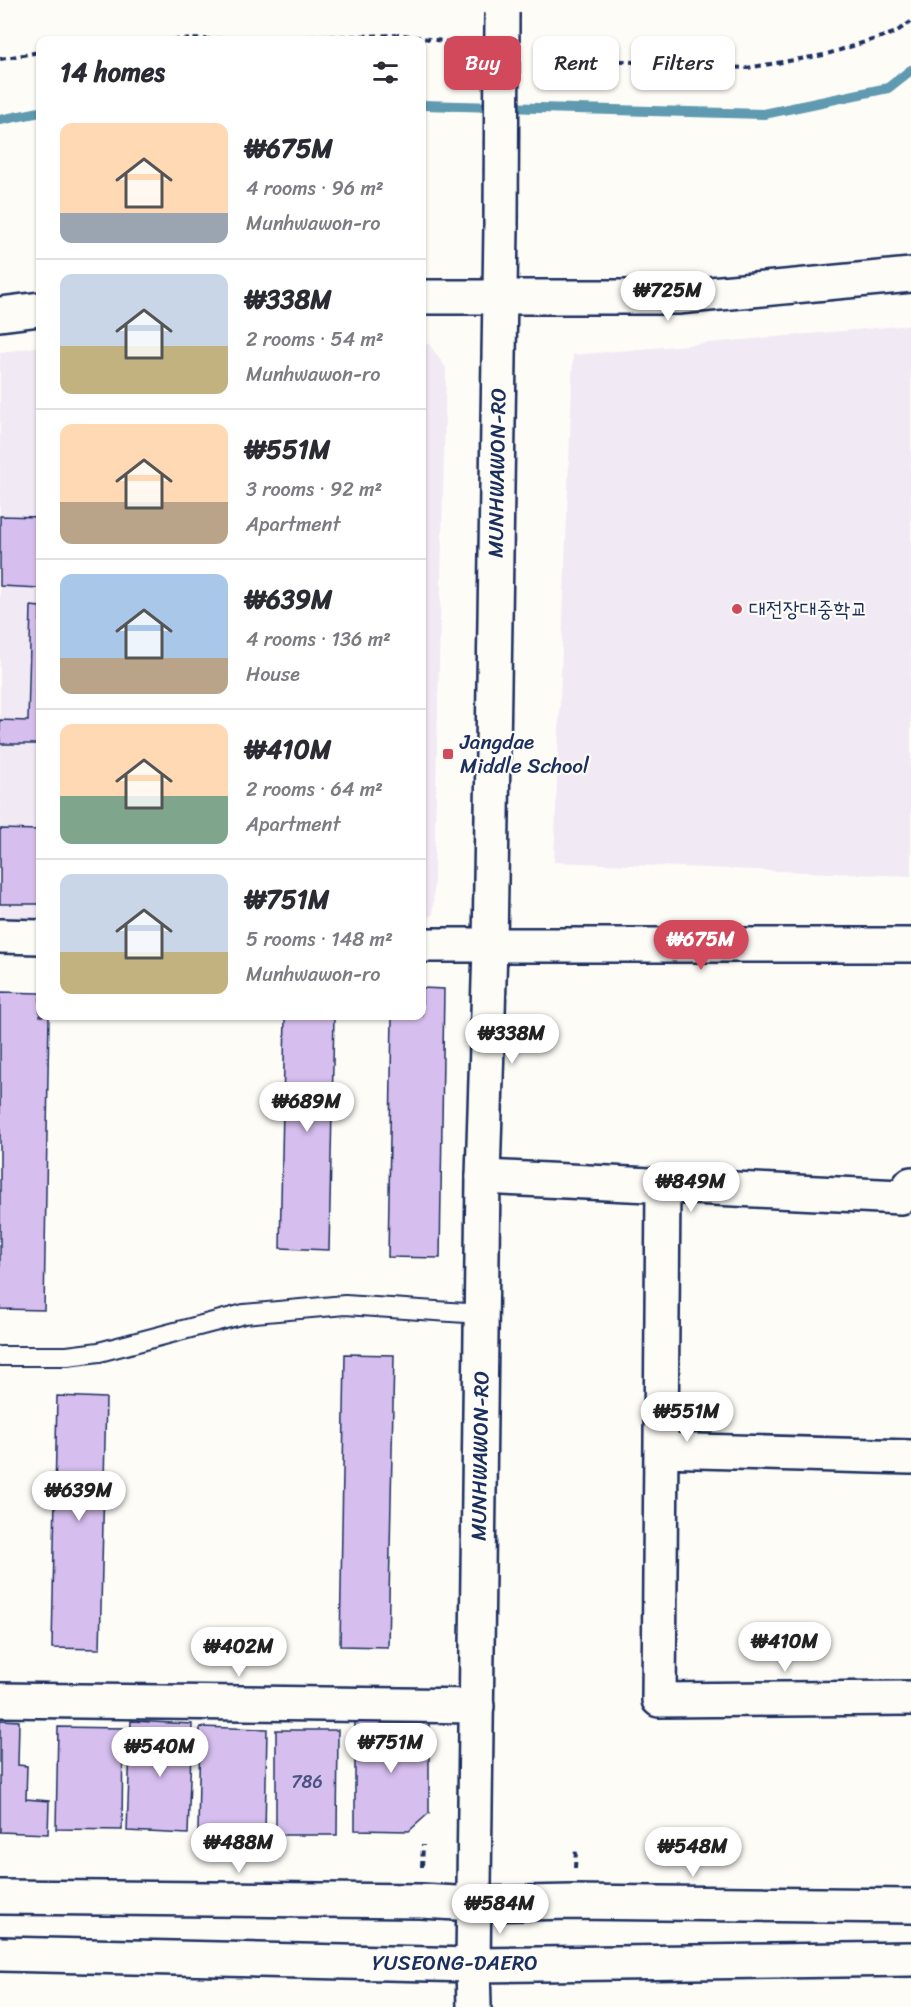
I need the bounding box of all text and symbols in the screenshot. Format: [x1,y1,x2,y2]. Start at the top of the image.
chip: Buy [444,36,521,90]
chip: Rent [533,36,619,90]
chip: Filters [631,36,735,90]
text: 14 homes [60,49,165,95]
icon: filters [369,56,402,89]
text: ₩675M [246,125,333,171]
icon: home [108,147,180,219]
text: 4 rooms · 96 m² [246,171,384,206]
text: Munhwawon-ro [246,206,380,241]
pin: ₩725M [626,271,710,322]
text: ₩725M [635,273,701,308]
text: ₩338M [246,276,332,322]
icon: home [108,298,180,370]
text: 2 rooms · 54 m² [246,322,384,357]
text: Munhwawon-ro [246,357,380,392]
street label: MUNHWAWON-RO [477,388,517,558]
text: ₩551M [246,426,330,472]
icon: home [108,448,180,520]
text: 3 rooms · 92 m² [246,472,382,507]
text: Apartment [246,507,340,542]
text: ₩639M [246,576,332,622]
place label: 대전장대중학교 [749,590,867,628]
icon: home [108,598,180,670]
marker: 대전장대중학교 [730,602,744,616]
text: 4 rooms · 136 m² [246,622,391,657]
text: House [246,657,300,692]
place label: Jangdae Middle School [459,723,590,785]
text: ₩410M [246,726,331,772]
marker: Jangdae Middle School [441,747,455,761]
icon: home [108,748,180,820]
text: 2 rooms · 64 m² [246,772,383,807]
text: Apartment [246,807,340,842]
text: ₩751M [246,876,329,922]
icon: home [108,898,180,970]
pin: ₩675M [659,920,743,971]
text: 5 rooms · 148 m² [246,922,393,957]
text: ₩675M [668,922,734,957]
text: Munhwawon-ro [246,957,380,992]
pin: ₩338M [470,1014,554,1065]
text: ₩338M [479,1016,545,1051]
pin: ₩689M [265,1082,349,1133]
text: ₩689M [273,1084,341,1119]
pin: ₩849M [649,1162,733,1213]
text: ₩849M [657,1164,725,1199]
street label: MUNHWAWON-RO [460,1371,500,1541]
pin: ₩551M [645,1392,729,1443]
text: ₩551M [655,1394,719,1429]
pin: ₩639M [37,1471,121,1522]
text: ₩639M [46,1473,112,1508]
pin: ₩410M [743,1622,827,1673]
text: ₩410M [752,1624,818,1659]
pin: ₩402M [197,1627,281,1678]
text: ₩402M [205,1629,273,1664]
pin: ₩751M [349,1723,433,1774]
text: ₩751M [359,1725,423,1760]
pin: ₩540M [118,1727,202,1778]
text: ₩540M [125,1729,195,1764]
house number: 786 [291,1766,323,1798]
pin: ₩488M [197,1823,281,1874]
text: ₩488M [205,1825,273,1860]
pin: ₩548M [651,1827,735,1878]
text: ₩548M [659,1829,727,1864]
pin: ₩584M [458,1884,542,1935]
text: ₩584M [466,1886,534,1921]
street label: YUSEONG-DAERO [372,1944,538,1982]

